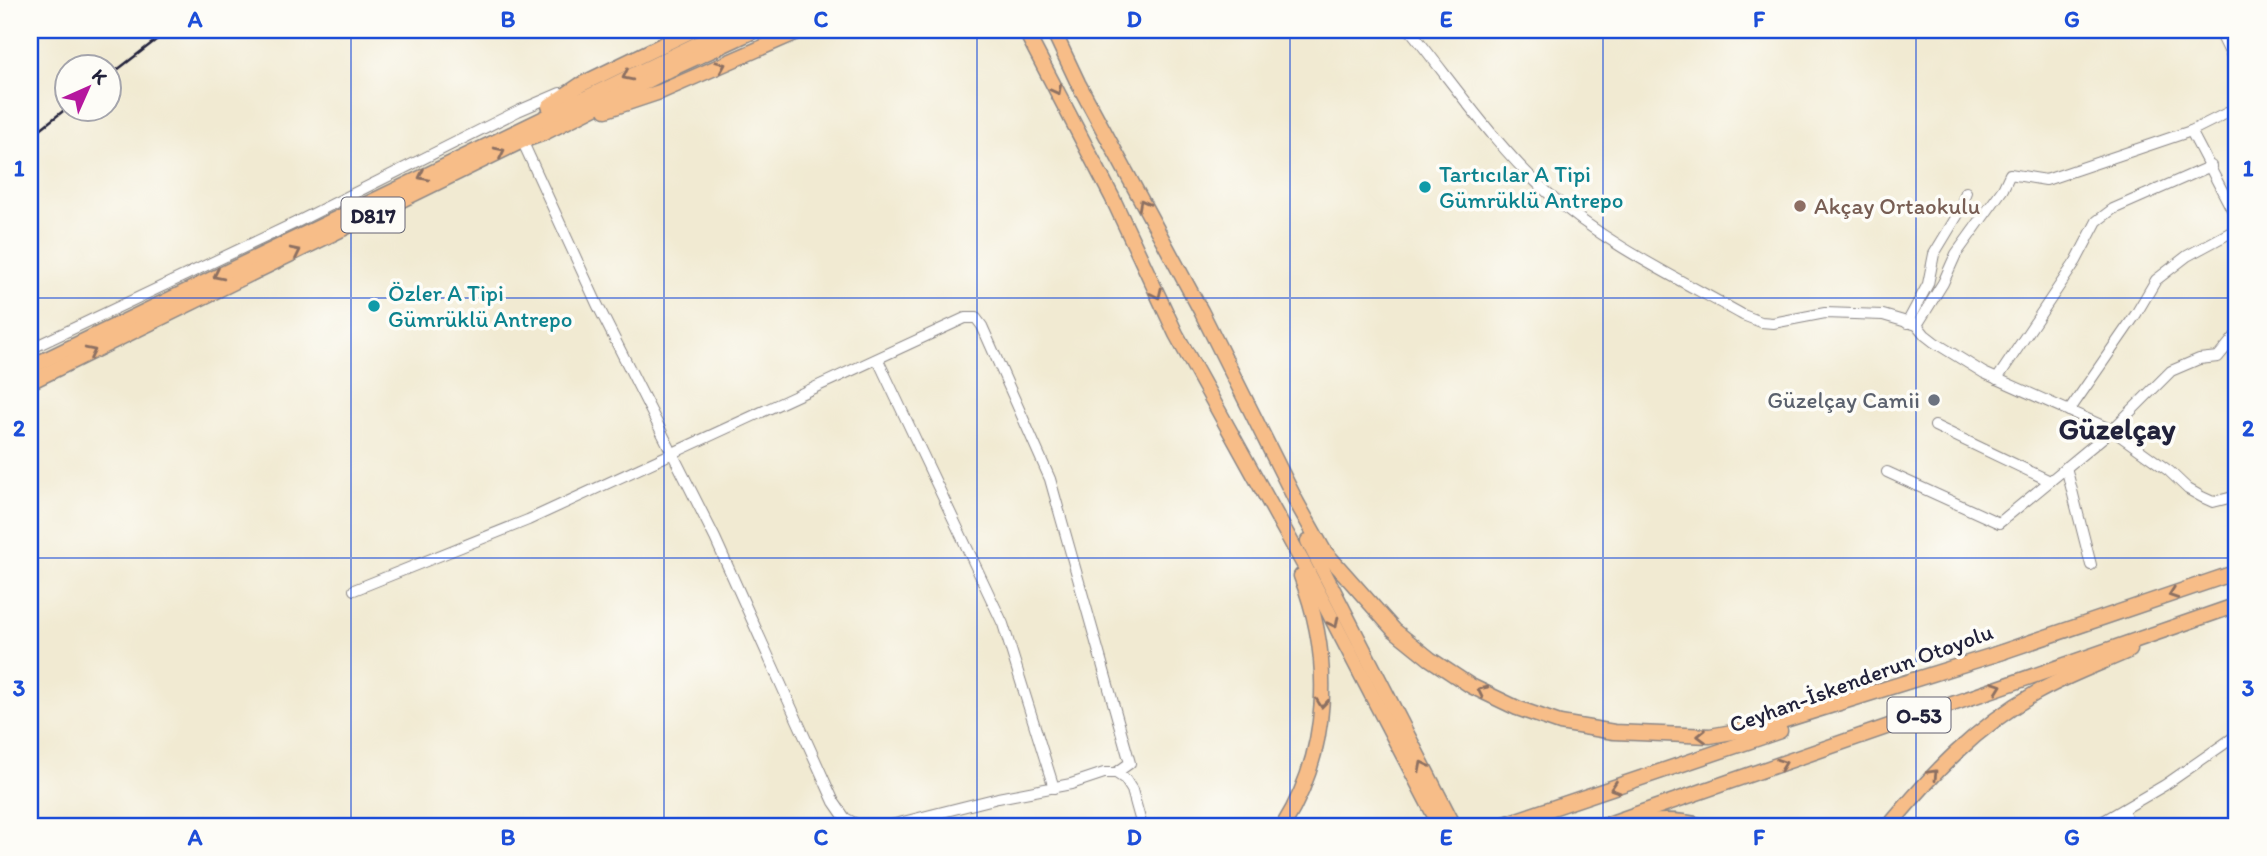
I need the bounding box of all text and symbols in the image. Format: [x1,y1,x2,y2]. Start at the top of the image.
text: A [187,5,203,33]
text: B [501,5,516,33]
text: C [814,5,829,33]
text: D [1126,5,1142,33]
text: E [1440,5,1453,33]
text: F [1753,5,1766,33]
text: G [2064,5,2080,33]
north arrow [52,52,122,122]
one-way arrow [713,60,726,74]
text: K [87,64,113,89]
one-way arrow [622,68,634,82]
one-way arrow [1049,82,1063,95]
one-way arrow [493,147,505,161]
text: 1 [14,154,25,182]
text: 1 [2243,154,2254,182]
place label: Tartıcılar A Tipi Gümrüklü Antrepo [1439,160,1623,214]
one-way arrow [418,167,430,181]
marker: Tartıcılar A Tipi Gümrüklü Antrepo [1417,179,1433,195]
place label: Akçay Ortaokulu [1814,192,1981,220]
road number: D817 [342,198,404,232]
one-way arrow [1137,198,1151,211]
marker: Akçay Ortaokulu [1792,198,1808,214]
one-way arrow [289,247,301,261]
one-way arrow [213,267,225,281]
place label: Özler A Tipi Gümrüklü Antrepo [388,279,572,333]
one-way arrow [1149,287,1163,299]
marker: Özler A Tipi Gümrüklü Antrepo [366,298,382,314]
one-way arrow [84,347,96,361]
place label: Güzelçay Camii [1767,386,1920,414]
marker: Güzelçay Camii [1926,392,1942,408]
district label: Güzelçay [2058,410,2176,447]
text: 2 [13,414,26,442]
text: 2 [2242,414,2255,442]
one-way arrow [2167,586,2179,600]
one-way arrow [1325,616,1339,628]
street label: Ceyhan-İskenderun Otoyolu [1726,617,1997,739]
text: 3 [13,674,26,702]
text: 3 [2242,674,2255,702]
one-way arrow [1990,682,2002,696]
one-way arrow [1476,685,1489,699]
one-way arrow [1315,698,1330,709]
road number: O-53 [1888,698,1951,732]
one-way arrow [1696,728,1707,744]
one-way arrow [1776,758,1788,772]
one-way arrow [1418,760,1432,773]
one-way arrow [1925,769,1938,782]
one-way arrow [1609,780,1621,794]
text: A [187,823,203,851]
text: B [501,823,516,851]
text: C [814,823,829,851]
text: D [1126,823,1142,851]
text: E [1440,823,1453,851]
text: F [1753,823,1766,851]
text: G [2064,823,2080,851]

